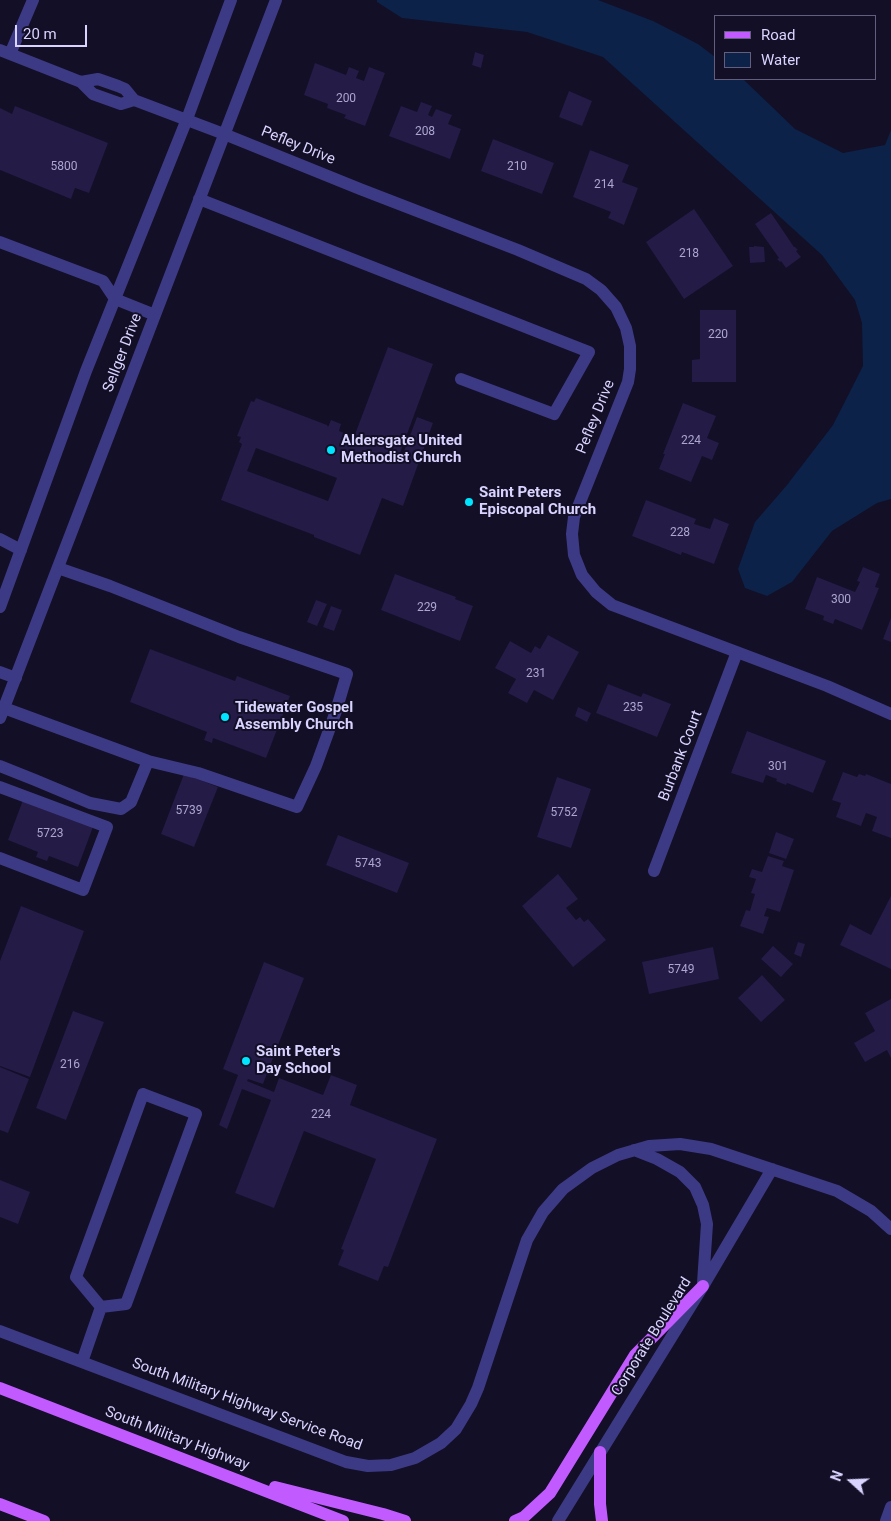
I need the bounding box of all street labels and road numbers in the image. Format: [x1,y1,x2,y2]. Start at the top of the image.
street label: Pefley Drive [258,123,338,169]
street label: Sellger Drive [100,311,146,395]
street label: Pefley Drive [573,377,619,457]
street label: Burbank Court [655,708,707,804]
street label: Corporate Boulevard [608,1274,696,1400]
street label: South Military Highway Service Road [129,1355,365,1455]
street label: South Military Highway [102,1403,252,1475]

